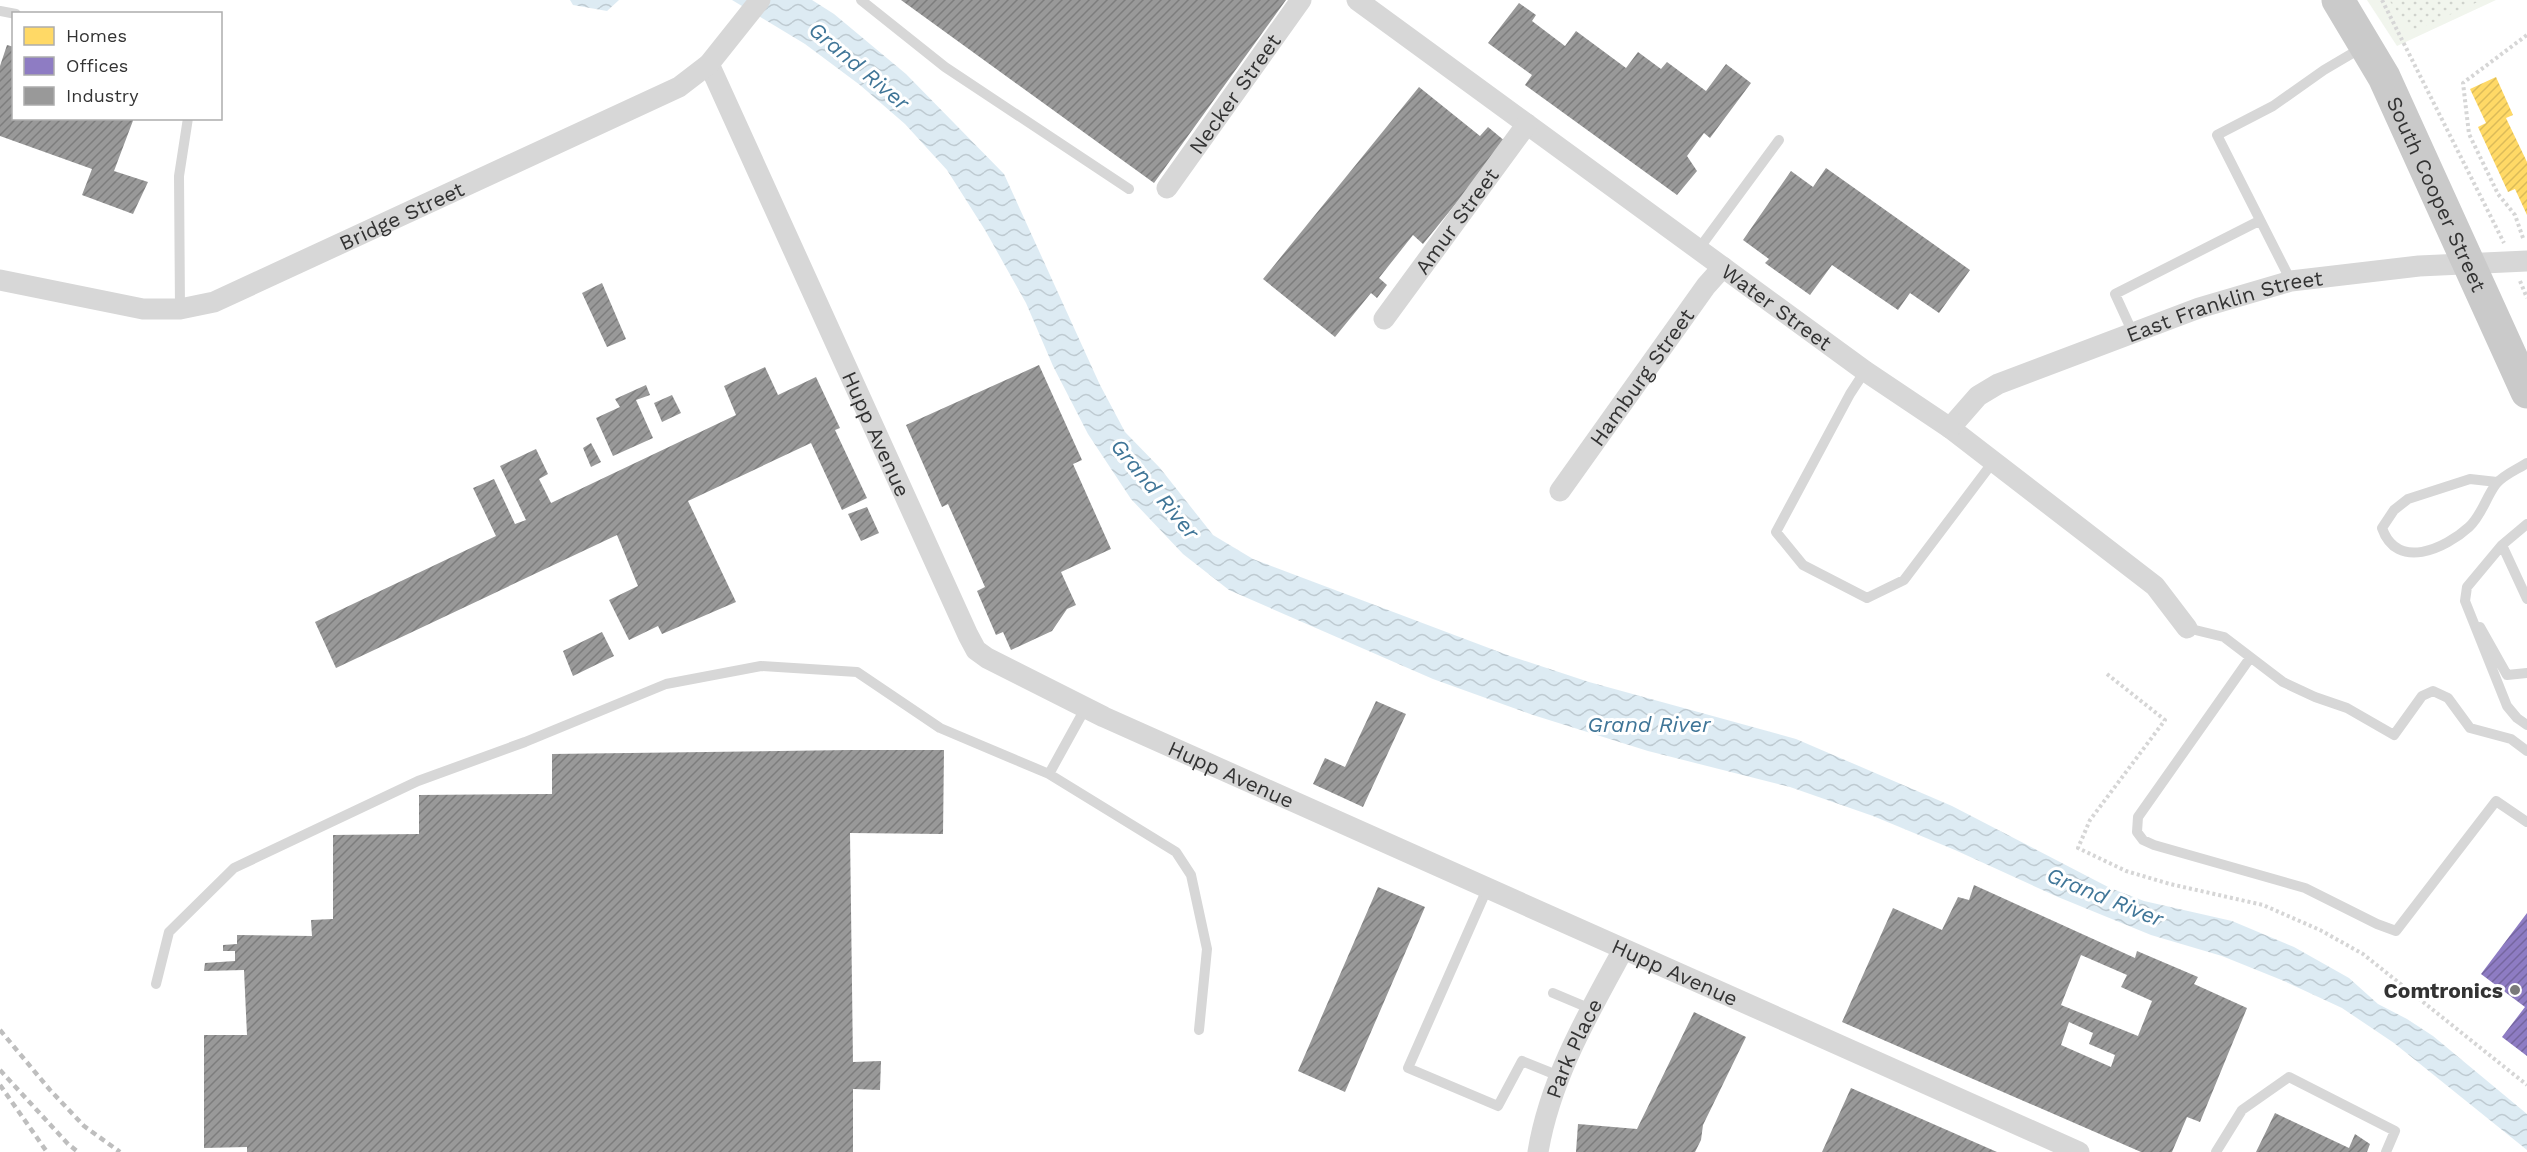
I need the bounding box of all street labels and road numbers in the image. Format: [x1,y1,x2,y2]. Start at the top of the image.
street label: Necker Street [1183,29,1286,158]
street label: South Cooper Street [2382,92,2492,295]
street label: Amur Street [1409,163,1503,279]
street label: Bridge Street [335,176,468,255]
street label: Water Street [1717,258,1837,355]
street label: East Franklin Street [2122,265,2324,347]
street label: Hamburg Street [1584,303,1699,451]
street label: Hupp Avenue [837,367,916,500]
street label: Hupp Avenue [1164,735,1298,813]
street label: Hupp Avenue [1608,933,1742,1011]
street label: Park Place [1540,994,1607,1101]

